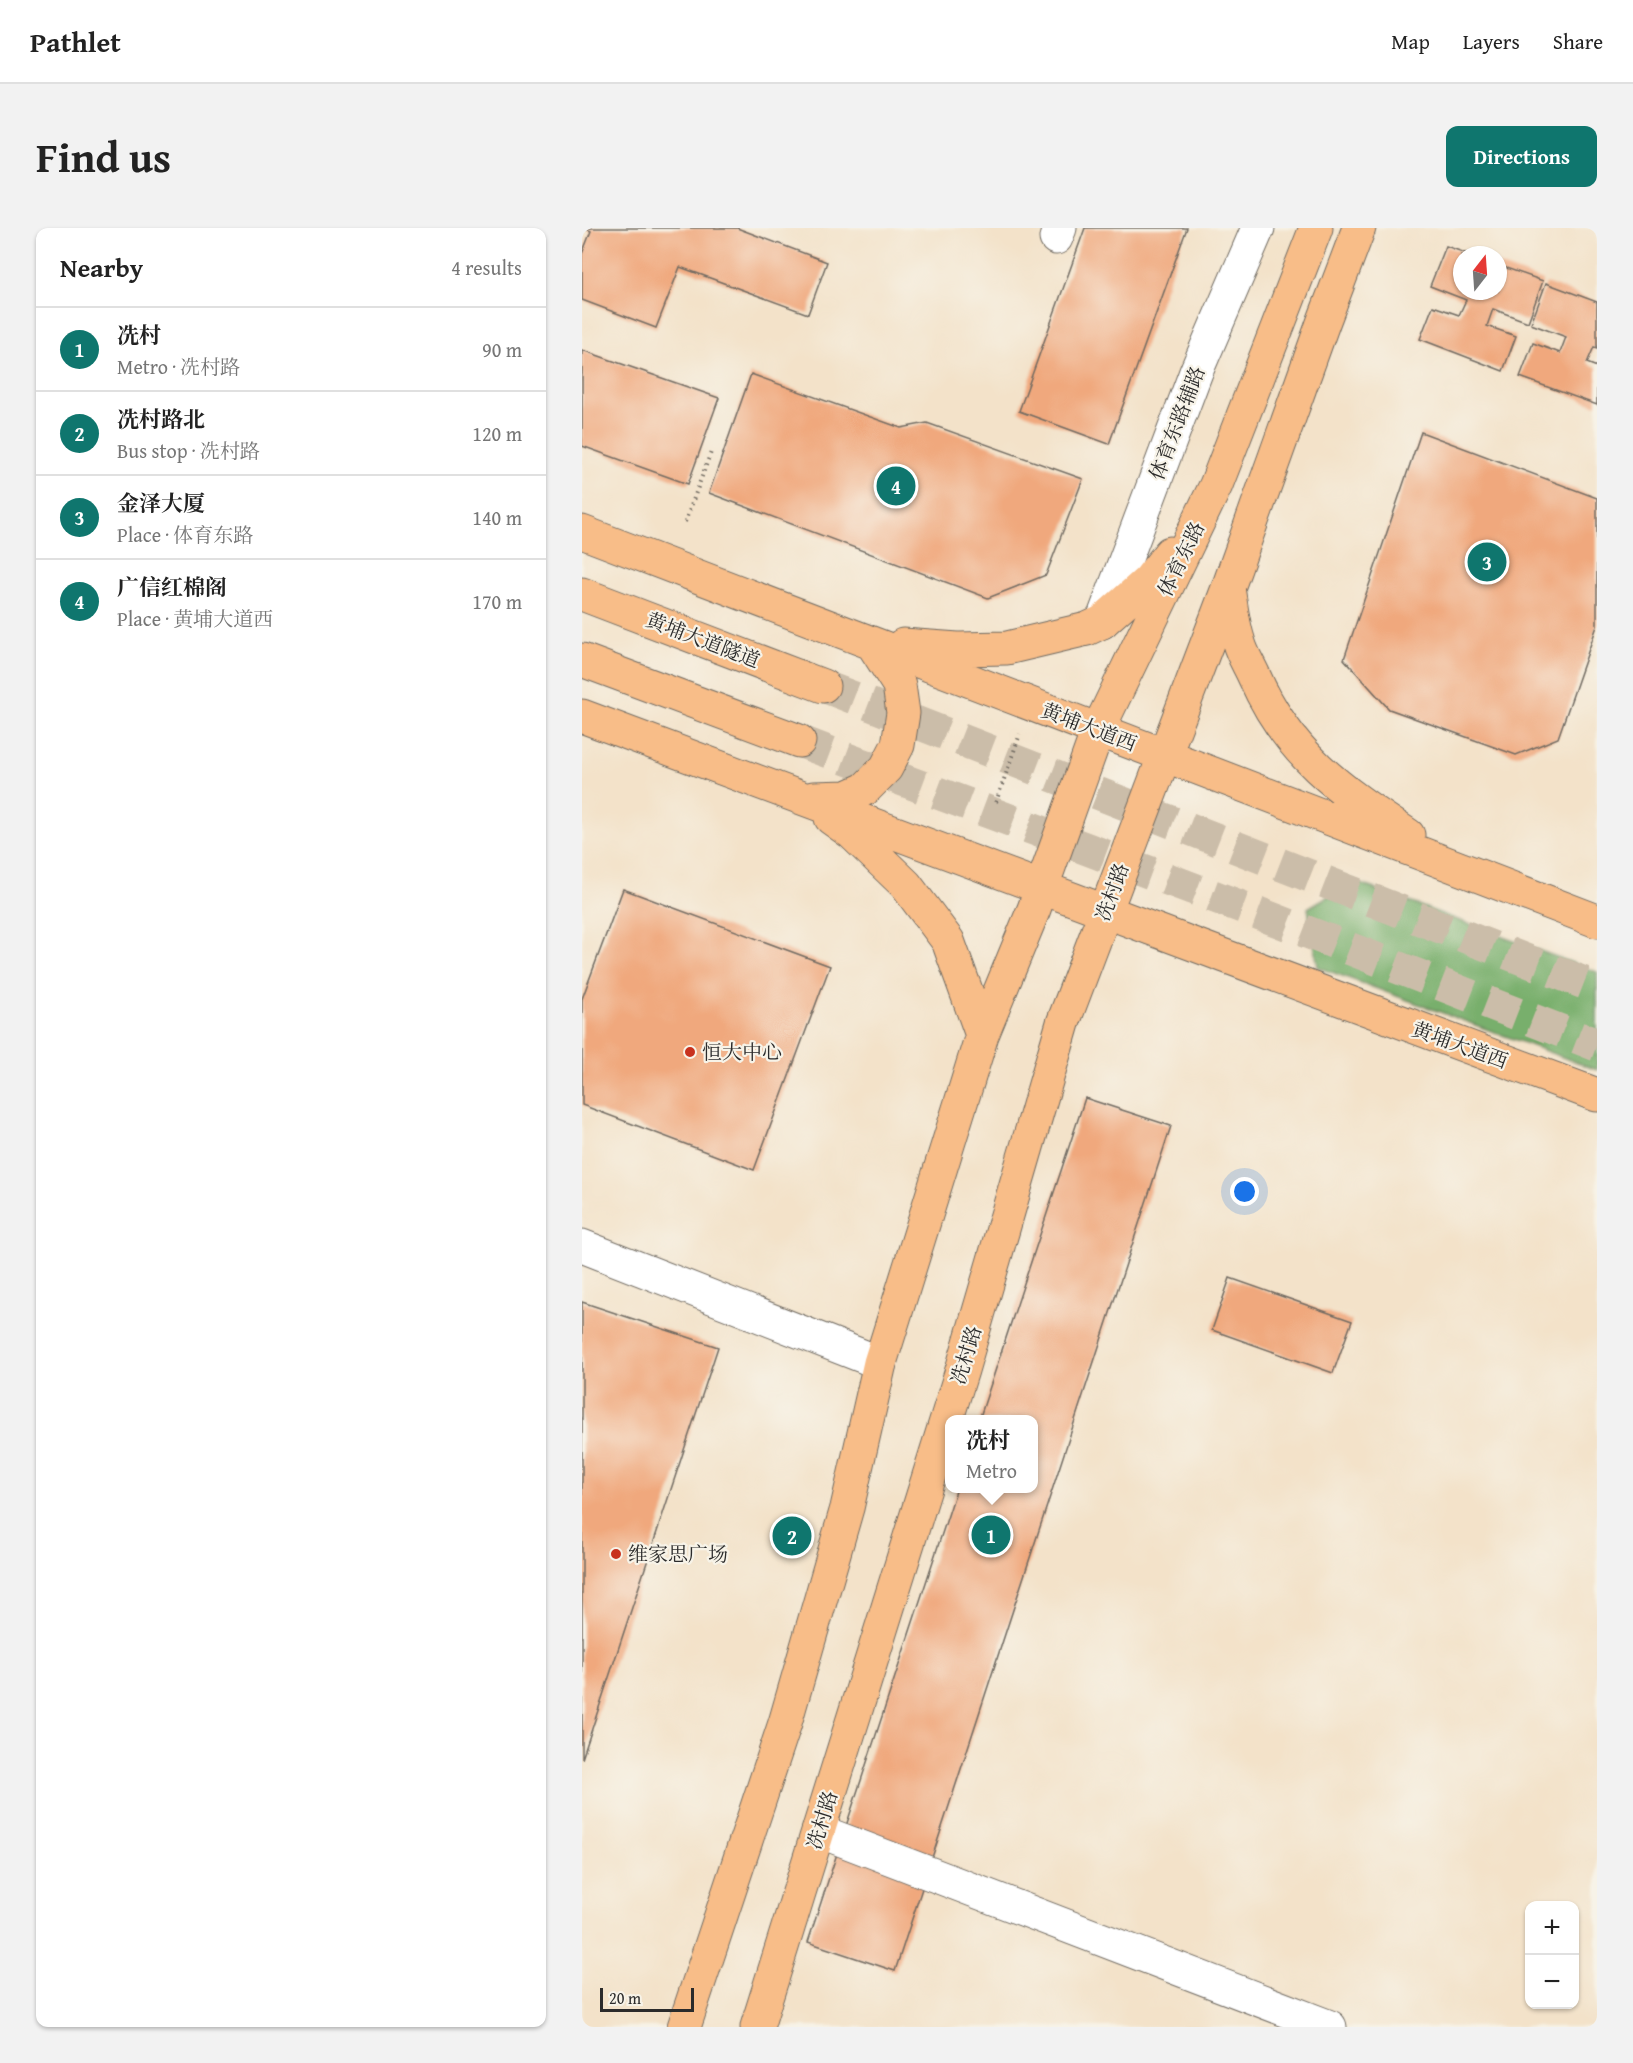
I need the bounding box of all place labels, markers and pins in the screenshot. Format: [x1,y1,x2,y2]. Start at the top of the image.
pin: 4 [876,464,916,508]
pin: 3 [1468,540,1506,584]
place label: 恒大中心 [702,1037,782,1066]
marker: 恒大中心 [683,1045,697,1059]
pin: 1 [972,1512,1010,1558]
pin: 2 [772,1514,812,1558]
place label: 维家思广场 [628,1539,728,1568]
marker: 维家思广场 [609,1547,623,1561]

